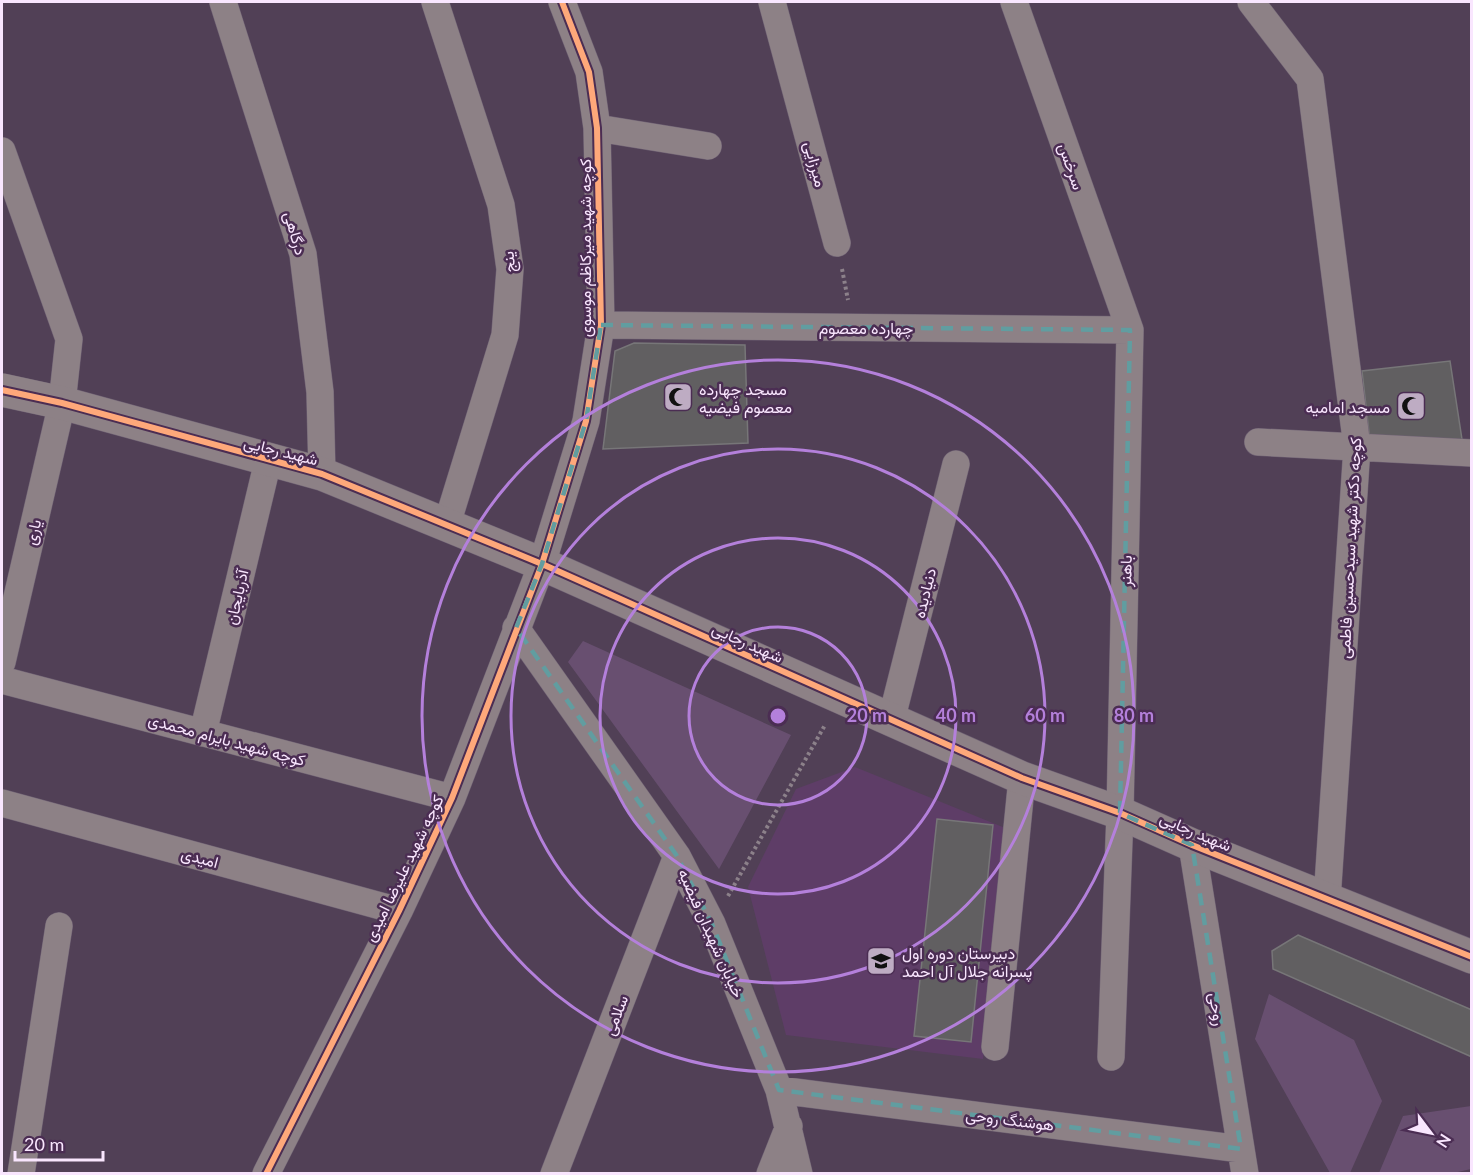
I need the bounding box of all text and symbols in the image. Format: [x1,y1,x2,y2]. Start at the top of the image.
street label: میرزایی [799,139,831,189]
street label: سرخس [1053,140,1089,192]
street label: کوچه شهید میرکاظم موسوی [575,159,597,337]
street label: درگاهی [279,209,311,258]
street label: ینج [497,250,522,274]
street label: چهارده معصوم [819,318,913,340]
place label: مسجد چهارده معصوم فیضیه [699,379,792,418]
mosque icon: مسجد چهارده معصوم فیضیه [662,381,694,413]
mosque icon: مسجد امامیه [1395,390,1427,422]
place label: مسجد امامیه [1305,397,1390,417]
street label: شهید رجایی [241,432,320,470]
street label: کوچه دکتر شهید سیدحسین فاطمی [1334,437,1367,659]
street label: یاری [20,517,46,547]
street label: باهنر [1115,555,1137,588]
street label: آذربایجان [220,566,254,627]
street label: دنیادیده [909,566,940,620]
street label: شهید رجایی [709,618,786,668]
text: 20 m [847,704,887,726]
text: 40 m [936,704,976,726]
text: 60 m [1025,704,1065,726]
text: 80 m [1114,704,1154,726]
centre of rings [768,706,788,726]
street label: کوچه شهید بایرام محمدی [146,709,307,772]
street label: کوچه شهید علیرضا امیدی [359,792,449,946]
street label: شهید رجایی [1157,807,1235,856]
street label: امیدی [179,843,221,873]
street label: خیابان شهیدان فیضیه [673,866,749,1001]
place label: دبیرستان دوره اول پسرانه جلال آل احمد [902,943,1032,983]
school or university icon: دبیرستان دوره اول پسرانه جلال آل احمد [865,945,897,977]
street label: روحی [1204,991,1230,1027]
street label: سلامی [599,992,633,1038]
north arrow [1401,1103,1461,1163]
street label: هوشنگ روحی [964,1104,1055,1136]
scale bar [15,1124,104,1162]
text: N [1433,1131,1455,1151]
text: 20 m [24,1133,64,1155]

